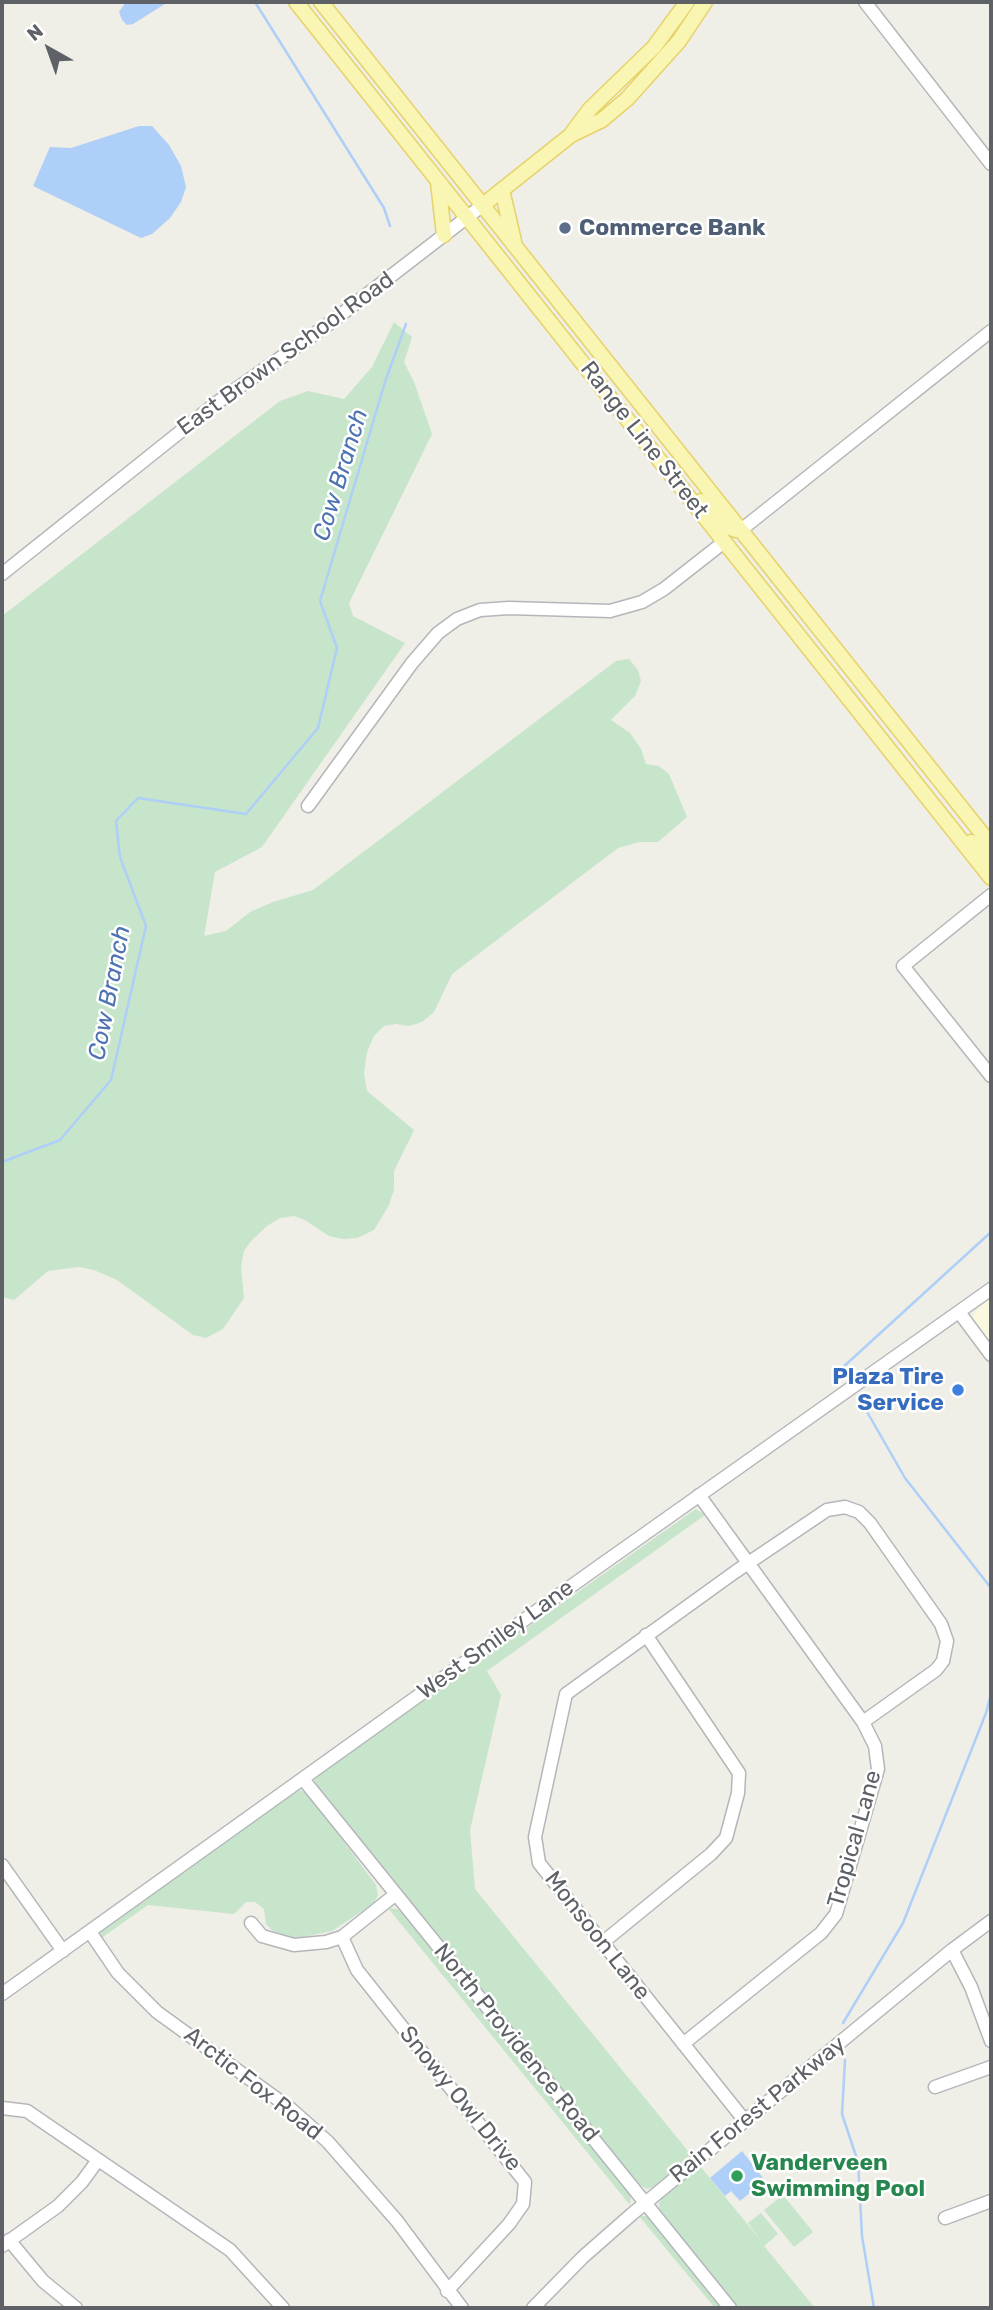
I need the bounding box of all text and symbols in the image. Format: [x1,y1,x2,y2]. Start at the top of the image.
north arrow [14,14,84,84]
text: N [23,19,48,46]
place label: Commerce Bank [579,214,765,242]
marker: Commerce Bank [557,220,573,236]
street label: East Brown School Road [172,266,400,442]
street label: Range Line Street [574,356,714,524]
water label: Cow Branch [307,406,375,544]
water label: Cow Branch [83,923,137,1063]
place label: Plaza Tire Service [832,1363,944,1417]
marker: Plaza Tire Service [950,1382,966,1398]
street label: West Smiley Lane [413,1574,579,1706]
street label: Tropical Lane [822,1767,888,1911]
street label: Monsoon Lane [538,1866,656,2006]
street label: North Providence Road [428,1938,604,2148]
street label: Arctic Fox Road [178,2021,328,2147]
street label: Snowy Owl Drive [393,2021,527,2177]
street label: Rain Forest Parkway [665,2031,851,2189]
place label: Vanderveen Swimming Pool [751,2149,925,2203]
marker: Vanderveen Swimming Pool [729,2168,745,2184]

